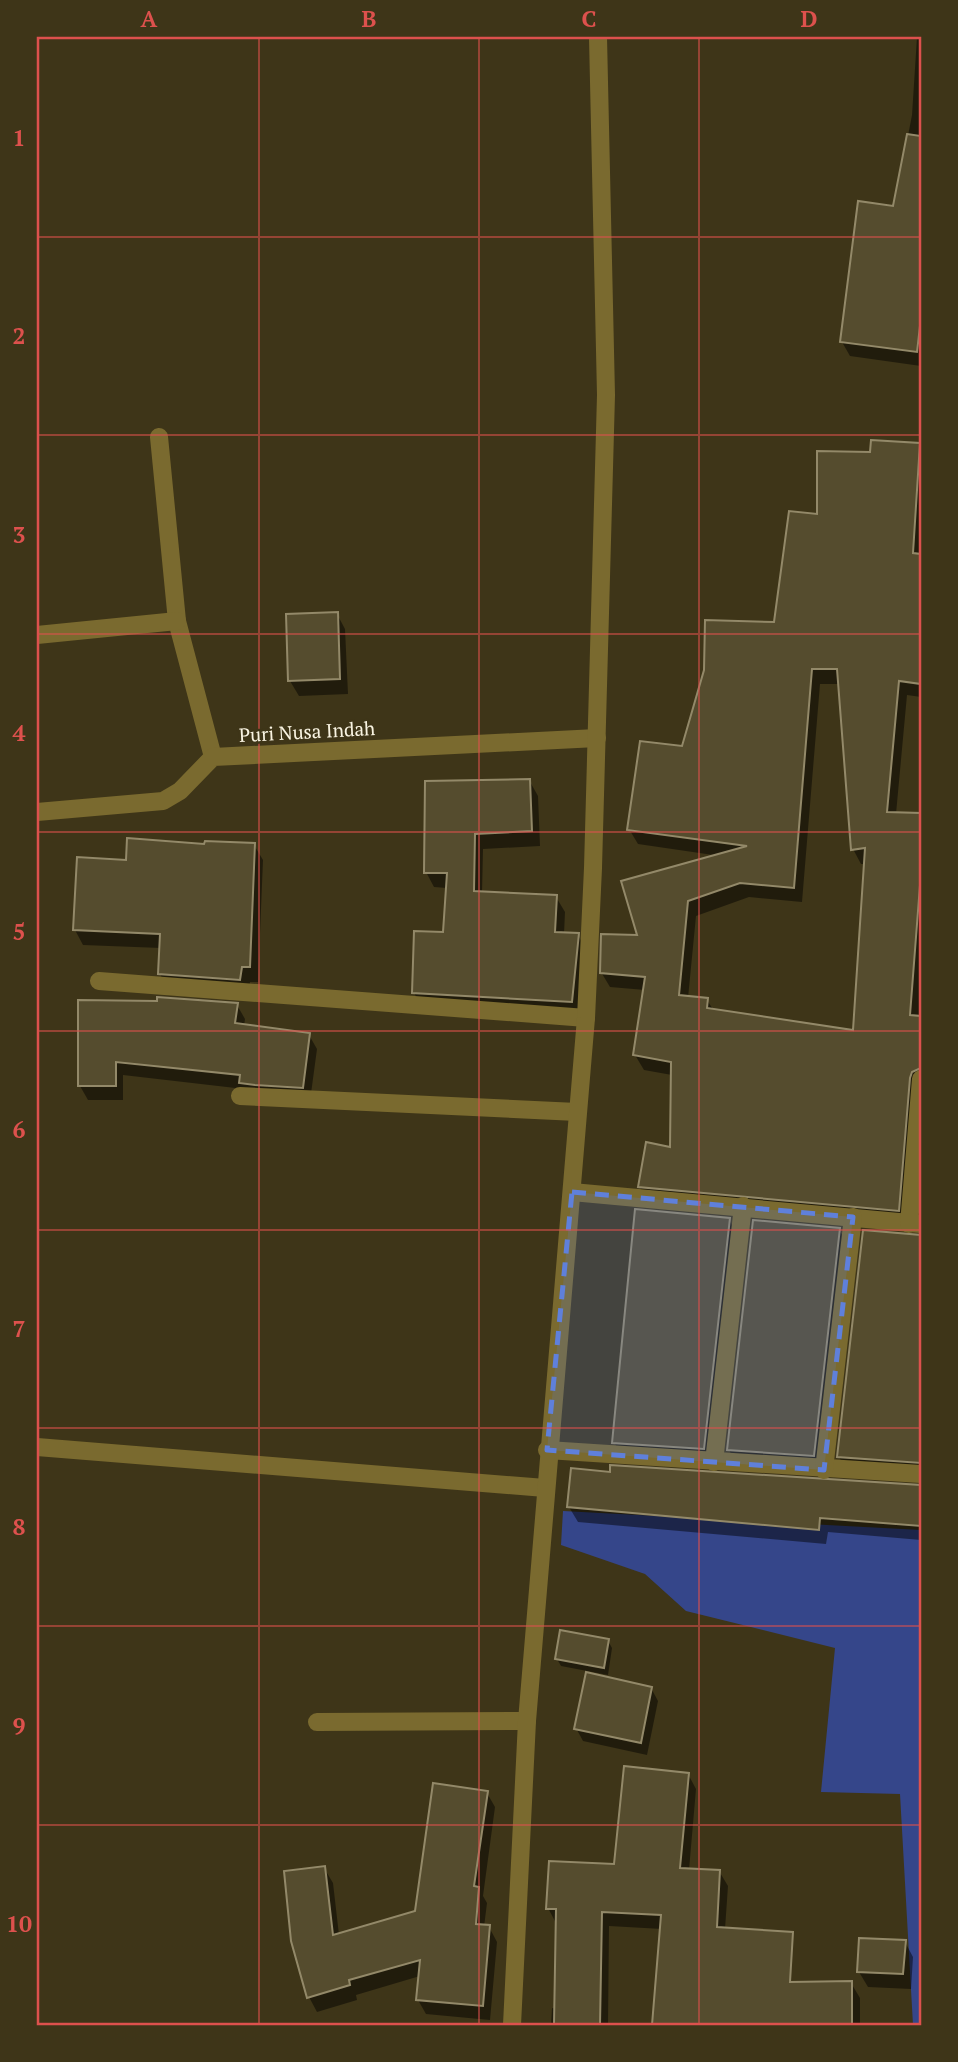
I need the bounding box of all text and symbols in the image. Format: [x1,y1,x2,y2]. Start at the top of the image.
text: A [141,3,158,34]
text: B [362,3,377,34]
text: C [582,3,597,34]
text: D [801,3,818,34]
text: 1 [13,122,26,153]
text: 2 [13,320,26,351]
text: 3 [13,519,26,550]
street label: Puri Nusa Indah [238,715,376,747]
text: 4 [13,717,26,748]
text: 5 [13,916,26,947]
text: 6 [13,1114,26,1145]
text: 7 [13,1313,26,1344]
text: 8 [13,1511,26,1542]
text: 9 [13,1710,26,1741]
text: 10 [6,1908,32,1939]

